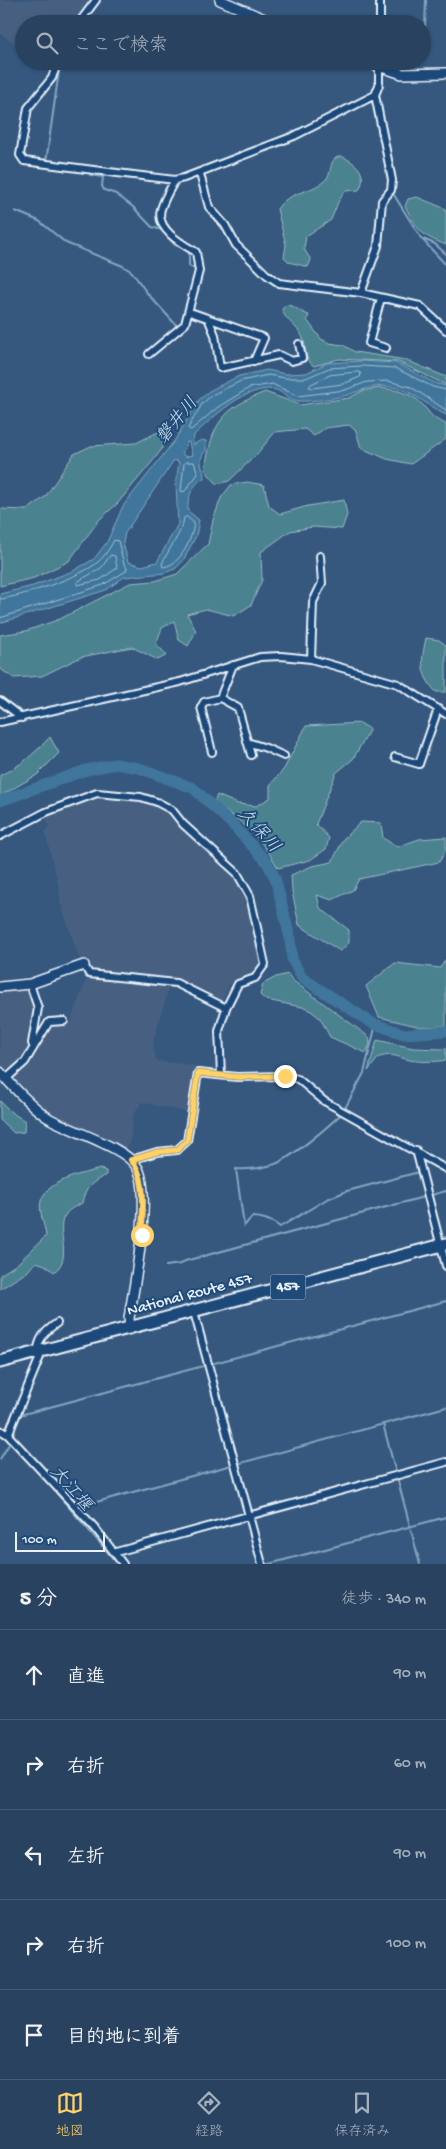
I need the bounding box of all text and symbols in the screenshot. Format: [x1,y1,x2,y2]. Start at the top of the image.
search box [15,15,431,70]
icon: search [33,29,61,57]
text: ここで検索 [73,35,168,58]
water label: 磐井川 [152,393,203,449]
water label: 久保川 [232,803,285,858]
route end [274,1065,297,1088]
route start [131,1224,154,1247]
street label: National Route 457 [125,1270,255,1322]
road number: 457 [270,1274,306,1300]
water label: 大江堰 [44,1462,97,1518]
scale bar [15,1529,105,1552]
text: 100 m [22,1532,57,1549]
text: 5 分 [20,1588,57,1613]
text: 徒歩 · 340 m [341,1591,426,1610]
icon: ahead [20,1661,48,1689]
text: 90 m [394,1665,426,1684]
text: 直進 [67,1667,105,1690]
icon: right [20,1751,48,1779]
text: 60 m [394,1755,426,1774]
text: 右折 [67,1757,105,1780]
icon: left [20,1841,48,1869]
text: 90 m [394,1845,426,1864]
text: 左折 [67,1847,105,1870]
icon: right [20,1931,48,1959]
text: 100 m [386,1935,426,1954]
text: 右折 [67,1937,105,1960]
icon: arrive [20,2021,48,2049]
text: 目的地に到着 [67,2027,181,2050]
tab: 地図 [56,2089,84,2141]
tab: 経路 [195,2089,223,2141]
tab: 保存済み [334,2089,390,2141]

